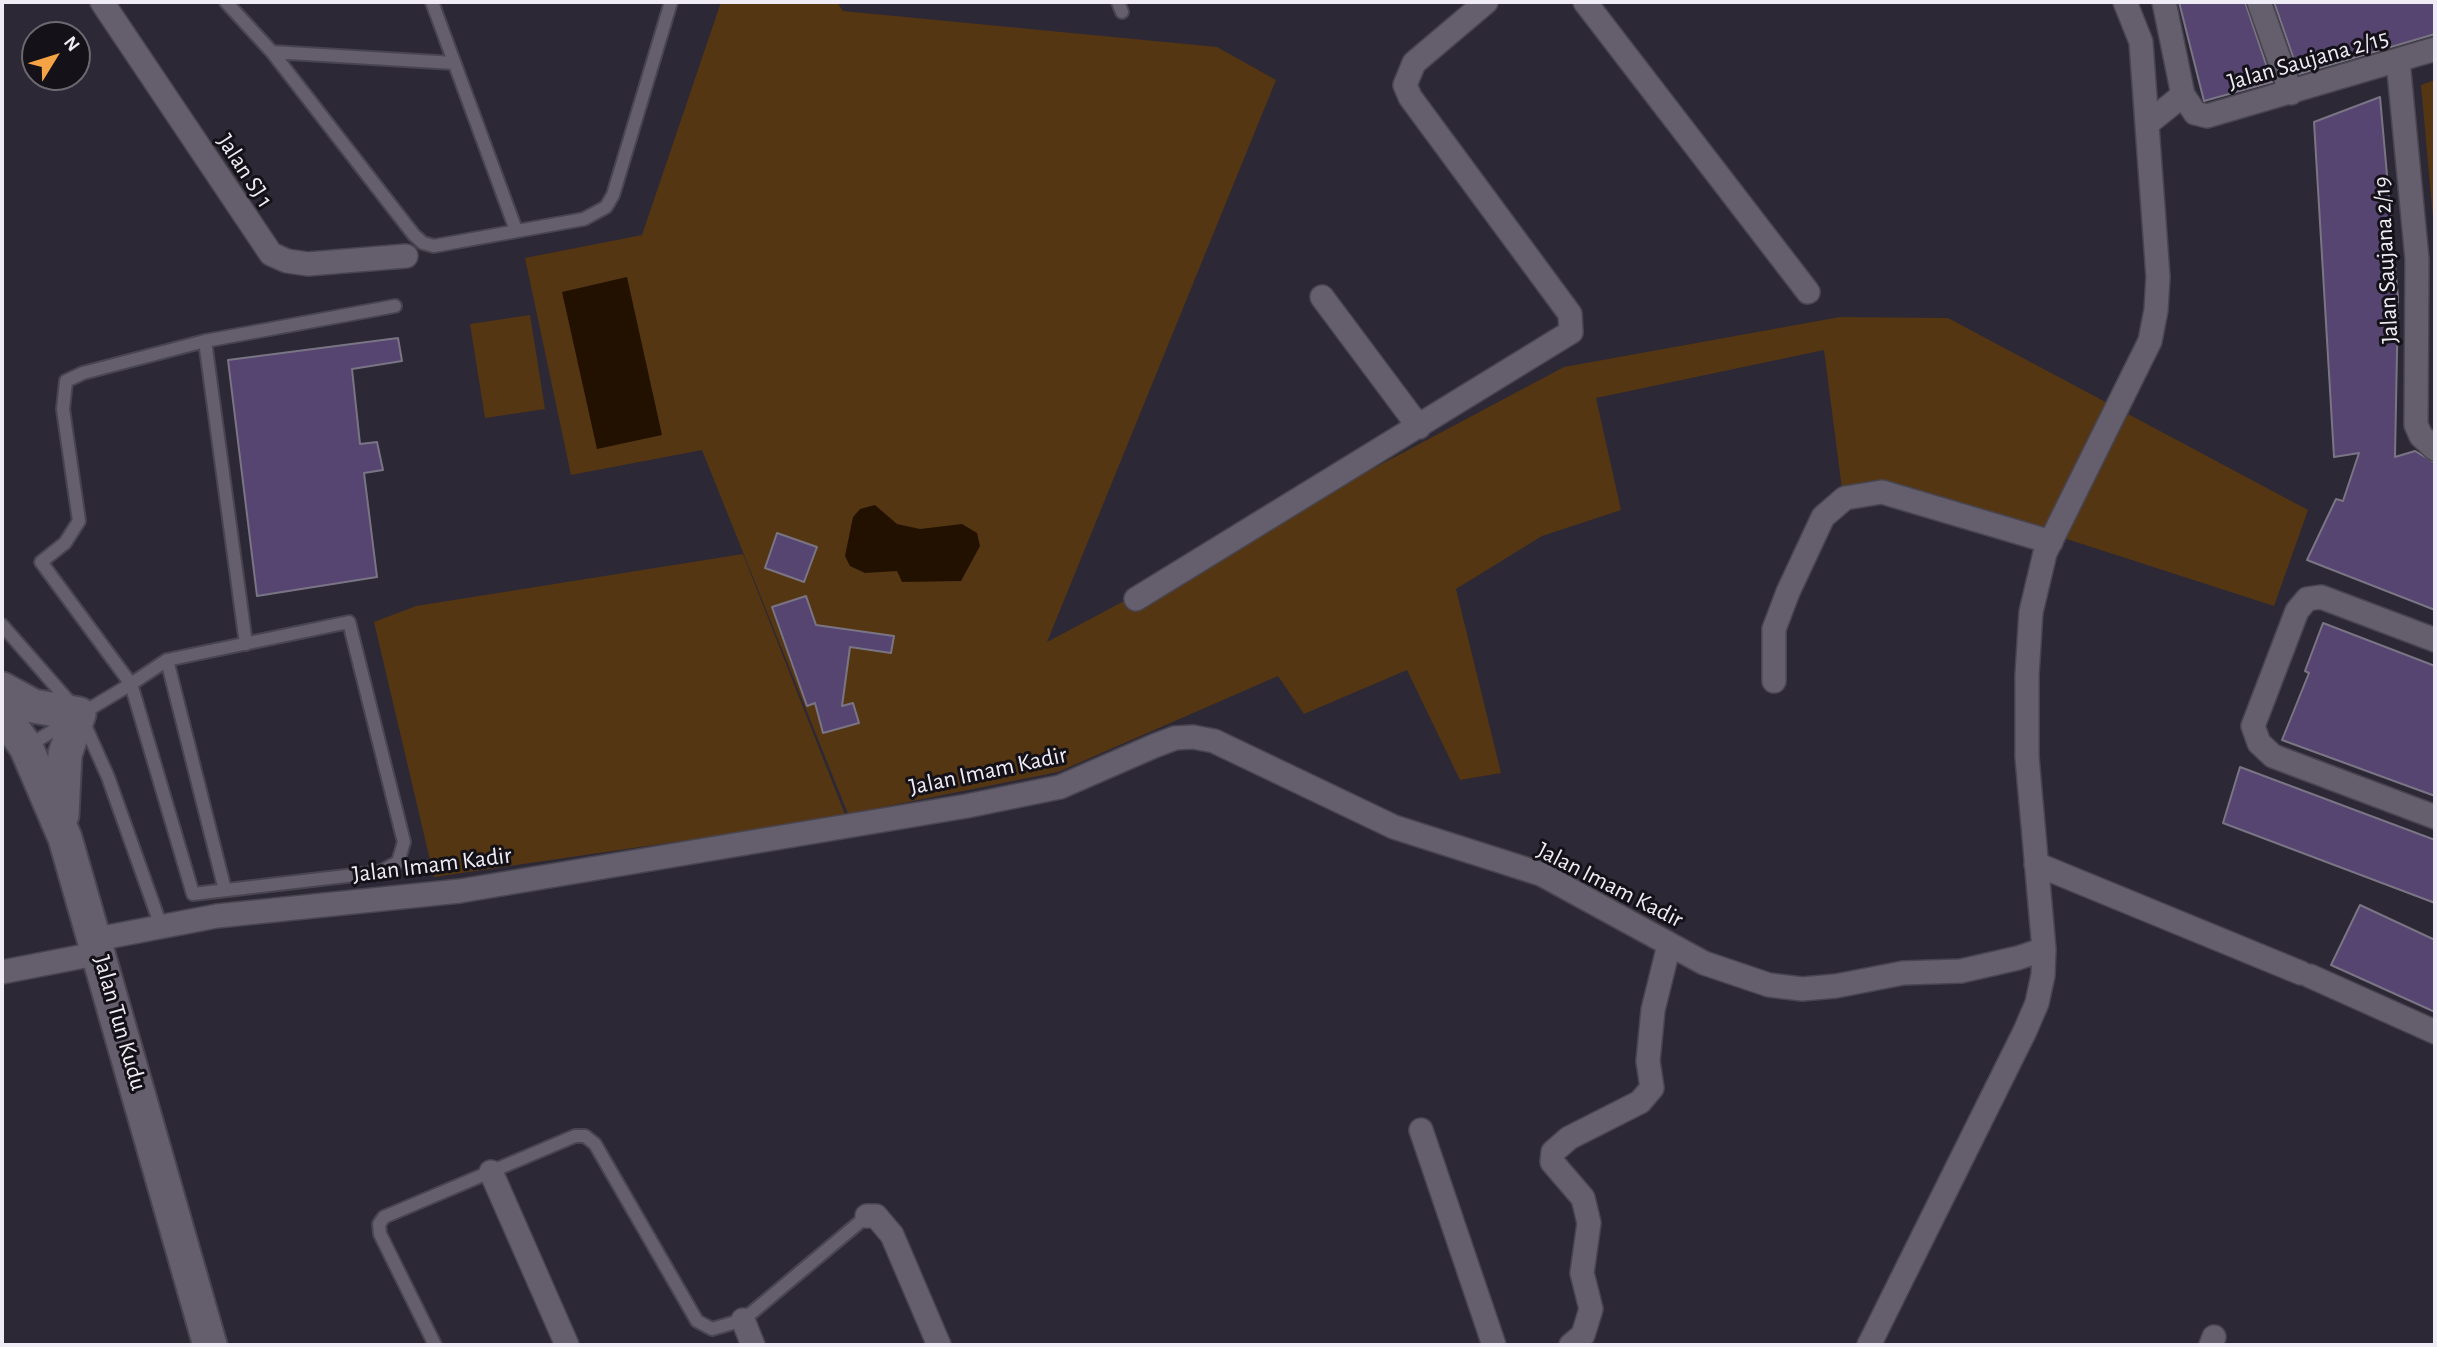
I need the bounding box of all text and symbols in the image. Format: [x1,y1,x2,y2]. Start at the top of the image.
north arrow [21,21,91,91]
street label: Jalan Saujana 2/15 [2224,23,2392,97]
text: N [60,33,83,55]
street label: Jalan SJ 1 [211,129,279,213]
street label: Jalan Saujana 2/19 [2367,176,2405,344]
street label: Jalan Imam Kadir [907,740,1069,802]
street label: Jalan Imam Kadir [1532,836,1688,934]
street label: Jalan Imam Kadir [351,841,513,889]
street label: Jalan Tun Kudu [87,952,153,1094]

